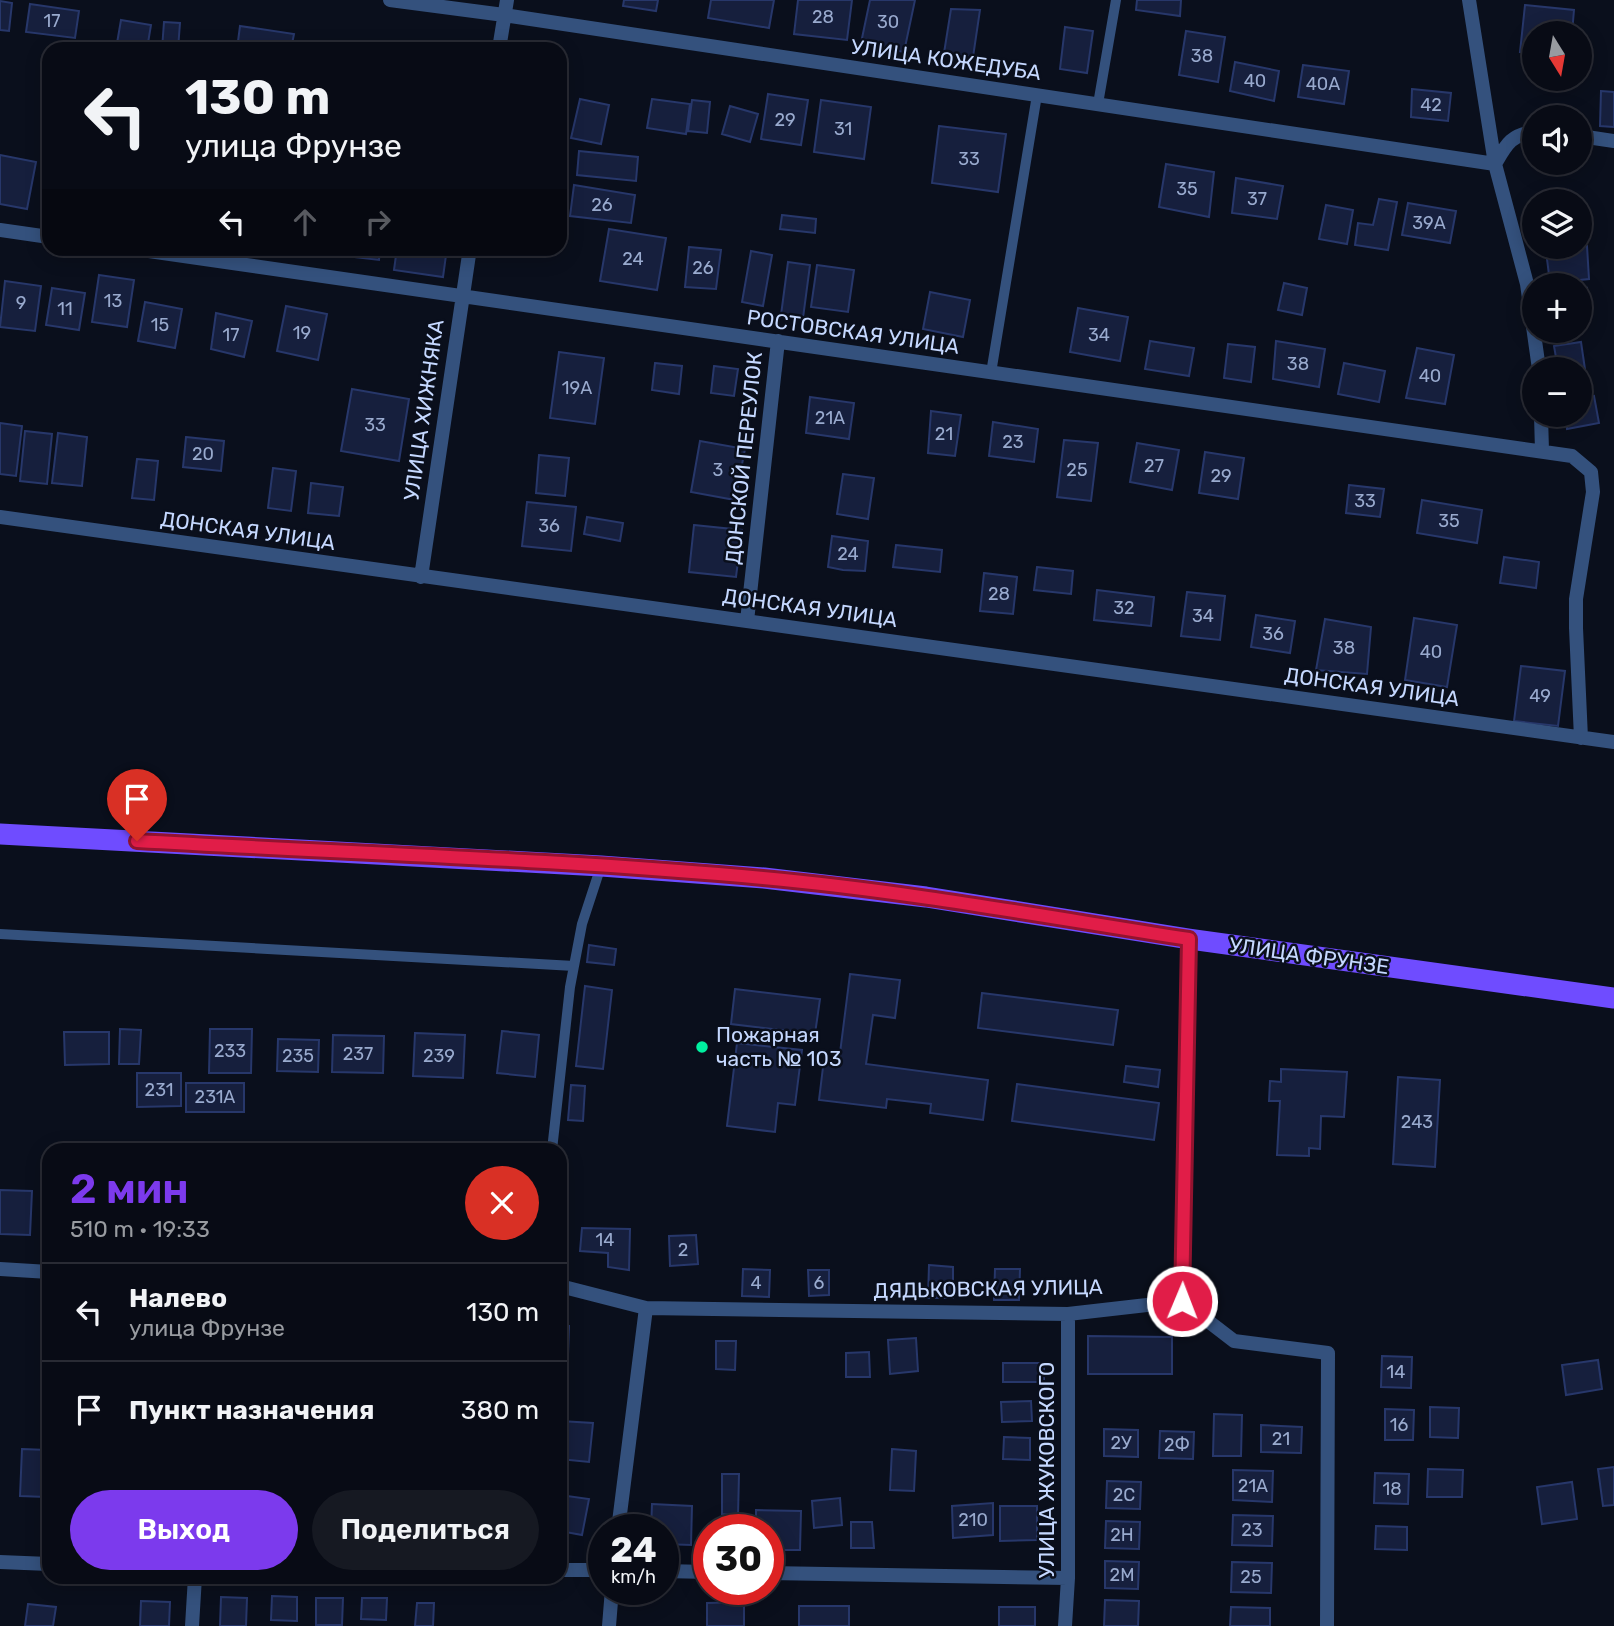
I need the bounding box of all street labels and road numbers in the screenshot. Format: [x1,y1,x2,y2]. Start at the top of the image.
street label: УЛИЦА КОЖЕДУБА [849,34,1043,85]
street label: РОСТОВСКАЯ УЛИЦА [745,304,961,359]
street label: УЛИЦА ХИЖНЯКА [398,318,449,502]
street label: ДОНСКОЙ ПЕРЕУЛОК [720,350,767,566]
street label: ДОНСКАЯ УЛИЦА [159,506,337,555]
street label: ДОНСКАЯ УЛИЦА [721,583,899,632]
street label: ДОНСКАЯ УЛИЦА [1283,662,1461,711]
street label: УЛИЦА ФРУНЗЕ [1227,932,1391,979]
street label: ДЯДЬКОВСКАЯ УЛИЦА [873,1274,1103,1303]
street label: УЛИЦА ЖУКОВСКОГО [1034,1362,1059,1578]

